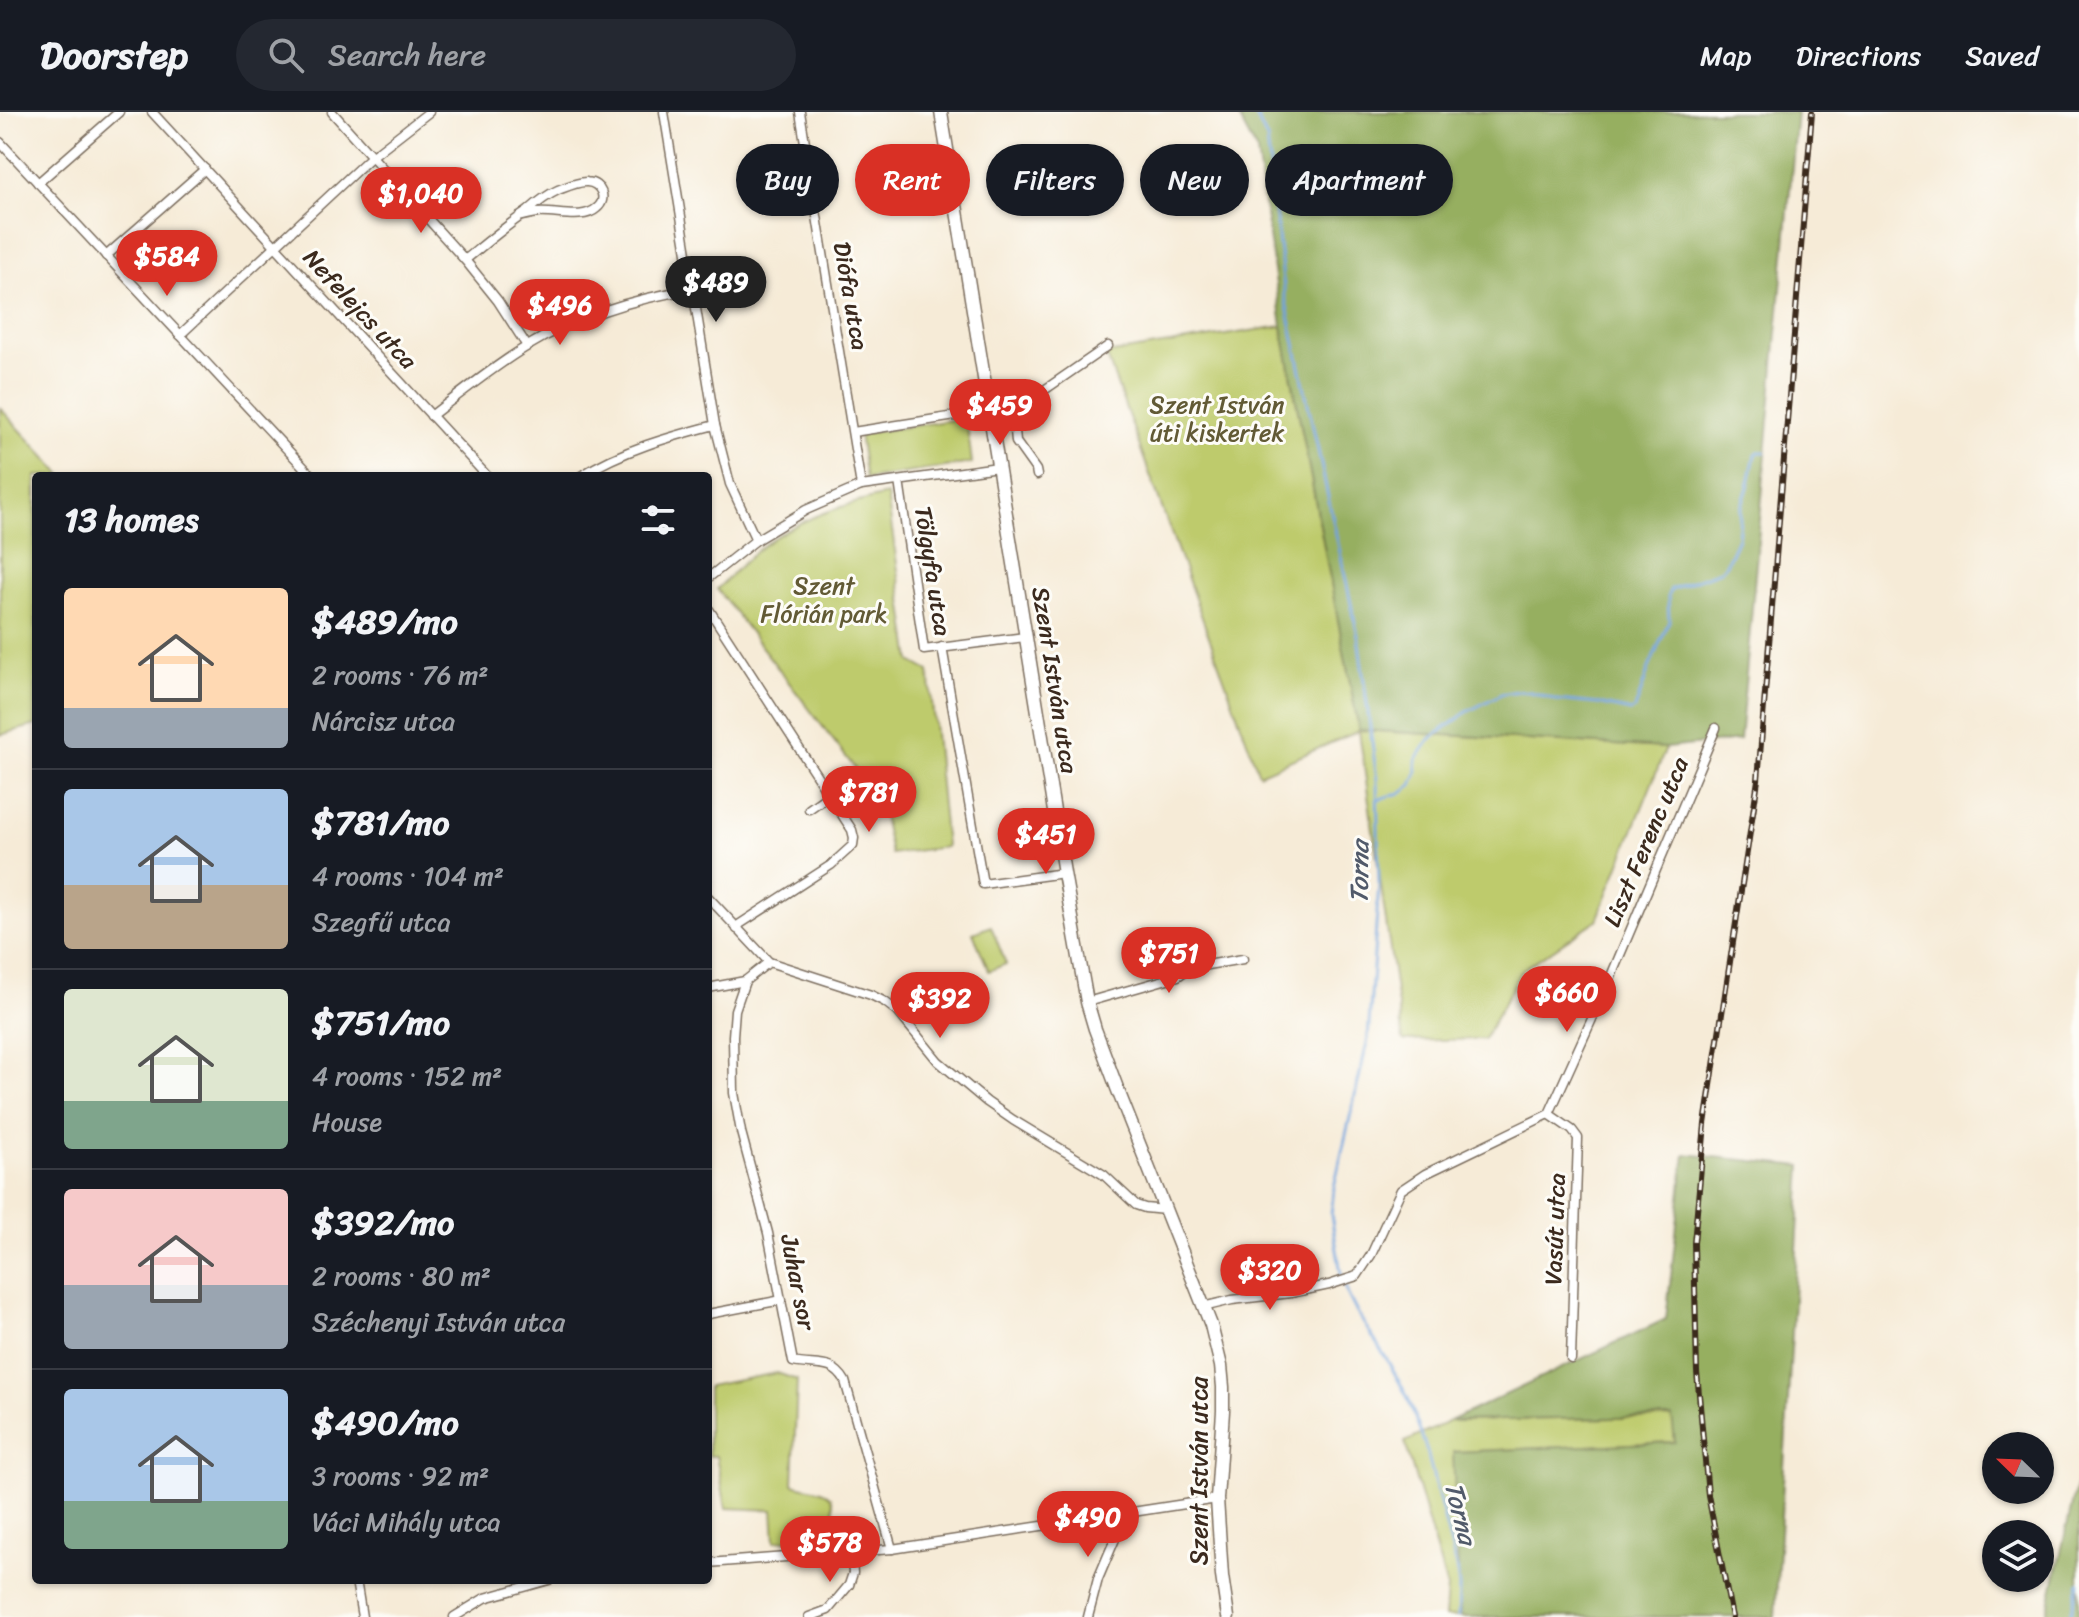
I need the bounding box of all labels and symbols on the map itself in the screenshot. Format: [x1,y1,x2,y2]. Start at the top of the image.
pin: $1,040 [356,167,486,235]
pin: $584 [120,230,214,298]
street label: Diófa utca [821,238,881,354]
street label: Nefelejcs utca [292,239,428,380]
pin: $489 [669,256,763,324]
pin: $496 [513,279,607,347]
pin: $459 [953,379,1047,447]
park label: Szent István úti kiskertek [1150,384,1284,454]
street label: Tölgyfa utca [902,503,964,639]
park label: Szent Flórián park [760,565,888,635]
street label: Szent István utca [1020,584,1091,777]
street label: Liszt Ferenc utca [1591,749,1701,934]
pin: $781 [822,766,916,834]
pin: $451 [999,808,1093,876]
water label: Torna [1335,837,1383,904]
pin: $751 [1122,927,1216,995]
pin: $660 [1520,966,1614,1034]
pin: $392 [893,972,987,1040]
street label: Vasút utca [1532,1172,1578,1286]
street label: Juhar sor [768,1230,828,1335]
pin: $320 [1223,1244,1317,1312]
street label: Szent István utca [1178,1376,1220,1565]
north arrow [1982,1432,2054,1504]
water label: Torna [1431,1477,1492,1552]
pin: $490 [1041,1491,1135,1559]
pin: $578 [783,1516,877,1584]

